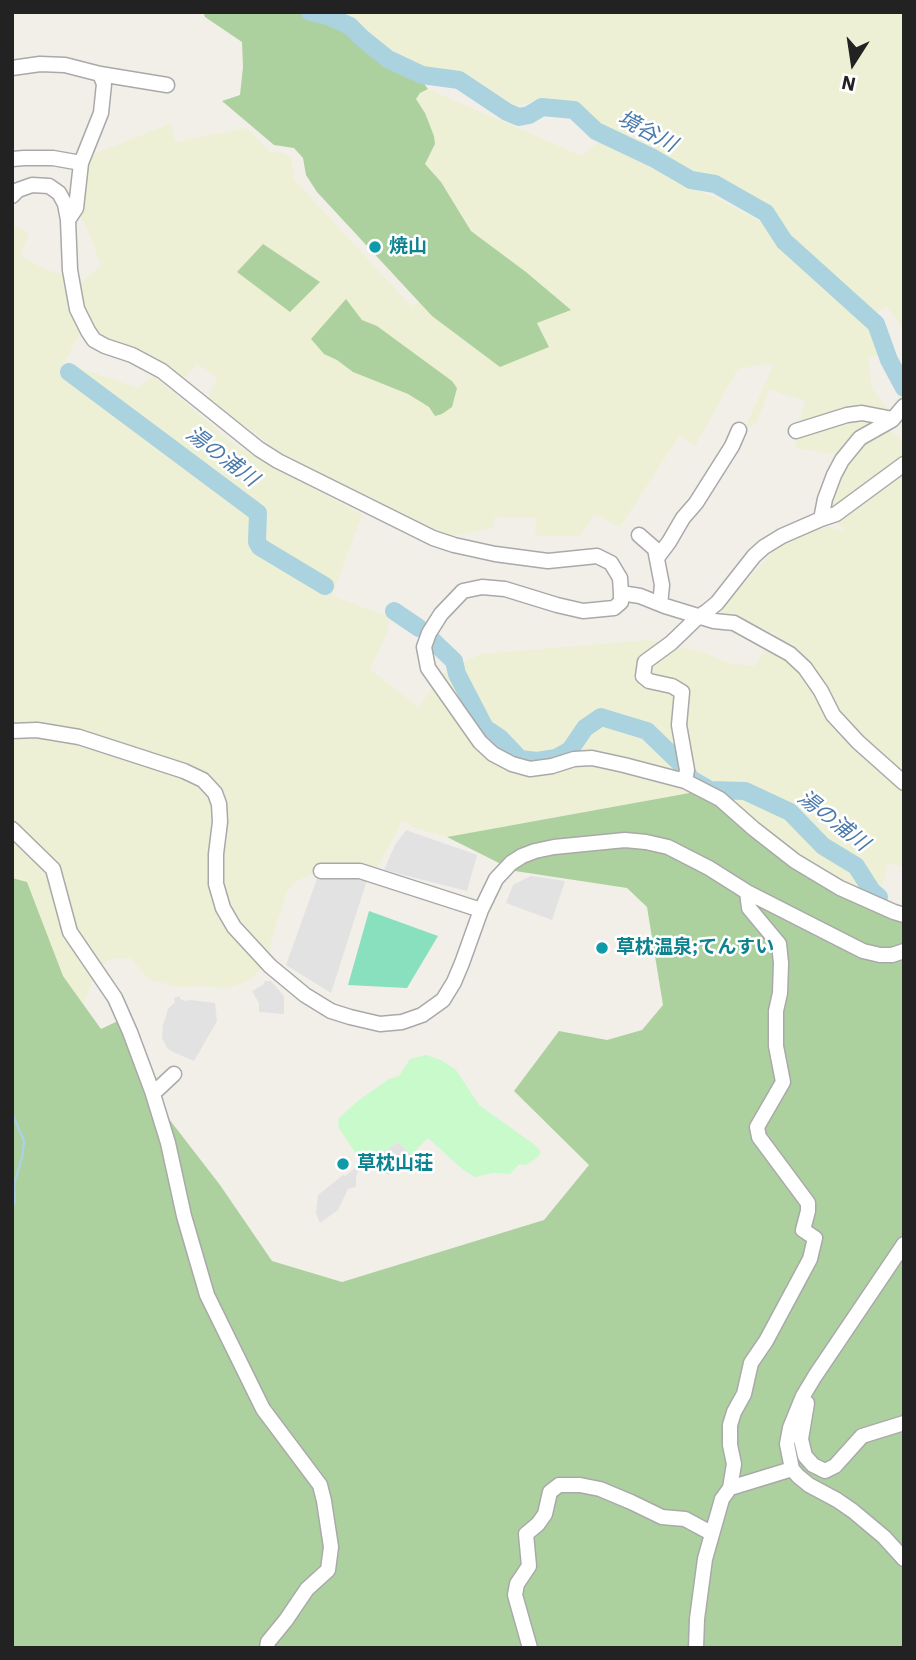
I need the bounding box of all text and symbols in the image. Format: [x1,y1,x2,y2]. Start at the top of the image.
north arrow [818,28,888,98]
text: N [839,70,858,97]
water label: 境谷川 [613,106,681,158]
place label: 焼山 [389,236,427,258]
marker: 焼山 [367,239,383,255]
water label: 湯の浦川 [181,422,263,492]
water label: 湯の浦川 [792,785,874,857]
place label: 草枕温泉;てんすい [616,937,774,959]
marker: 草枕温泉;てんすい [594,940,610,956]
place label: 草枕山荘 [357,1153,433,1175]
marker: 草枕山荘 [335,1156,351,1172]

